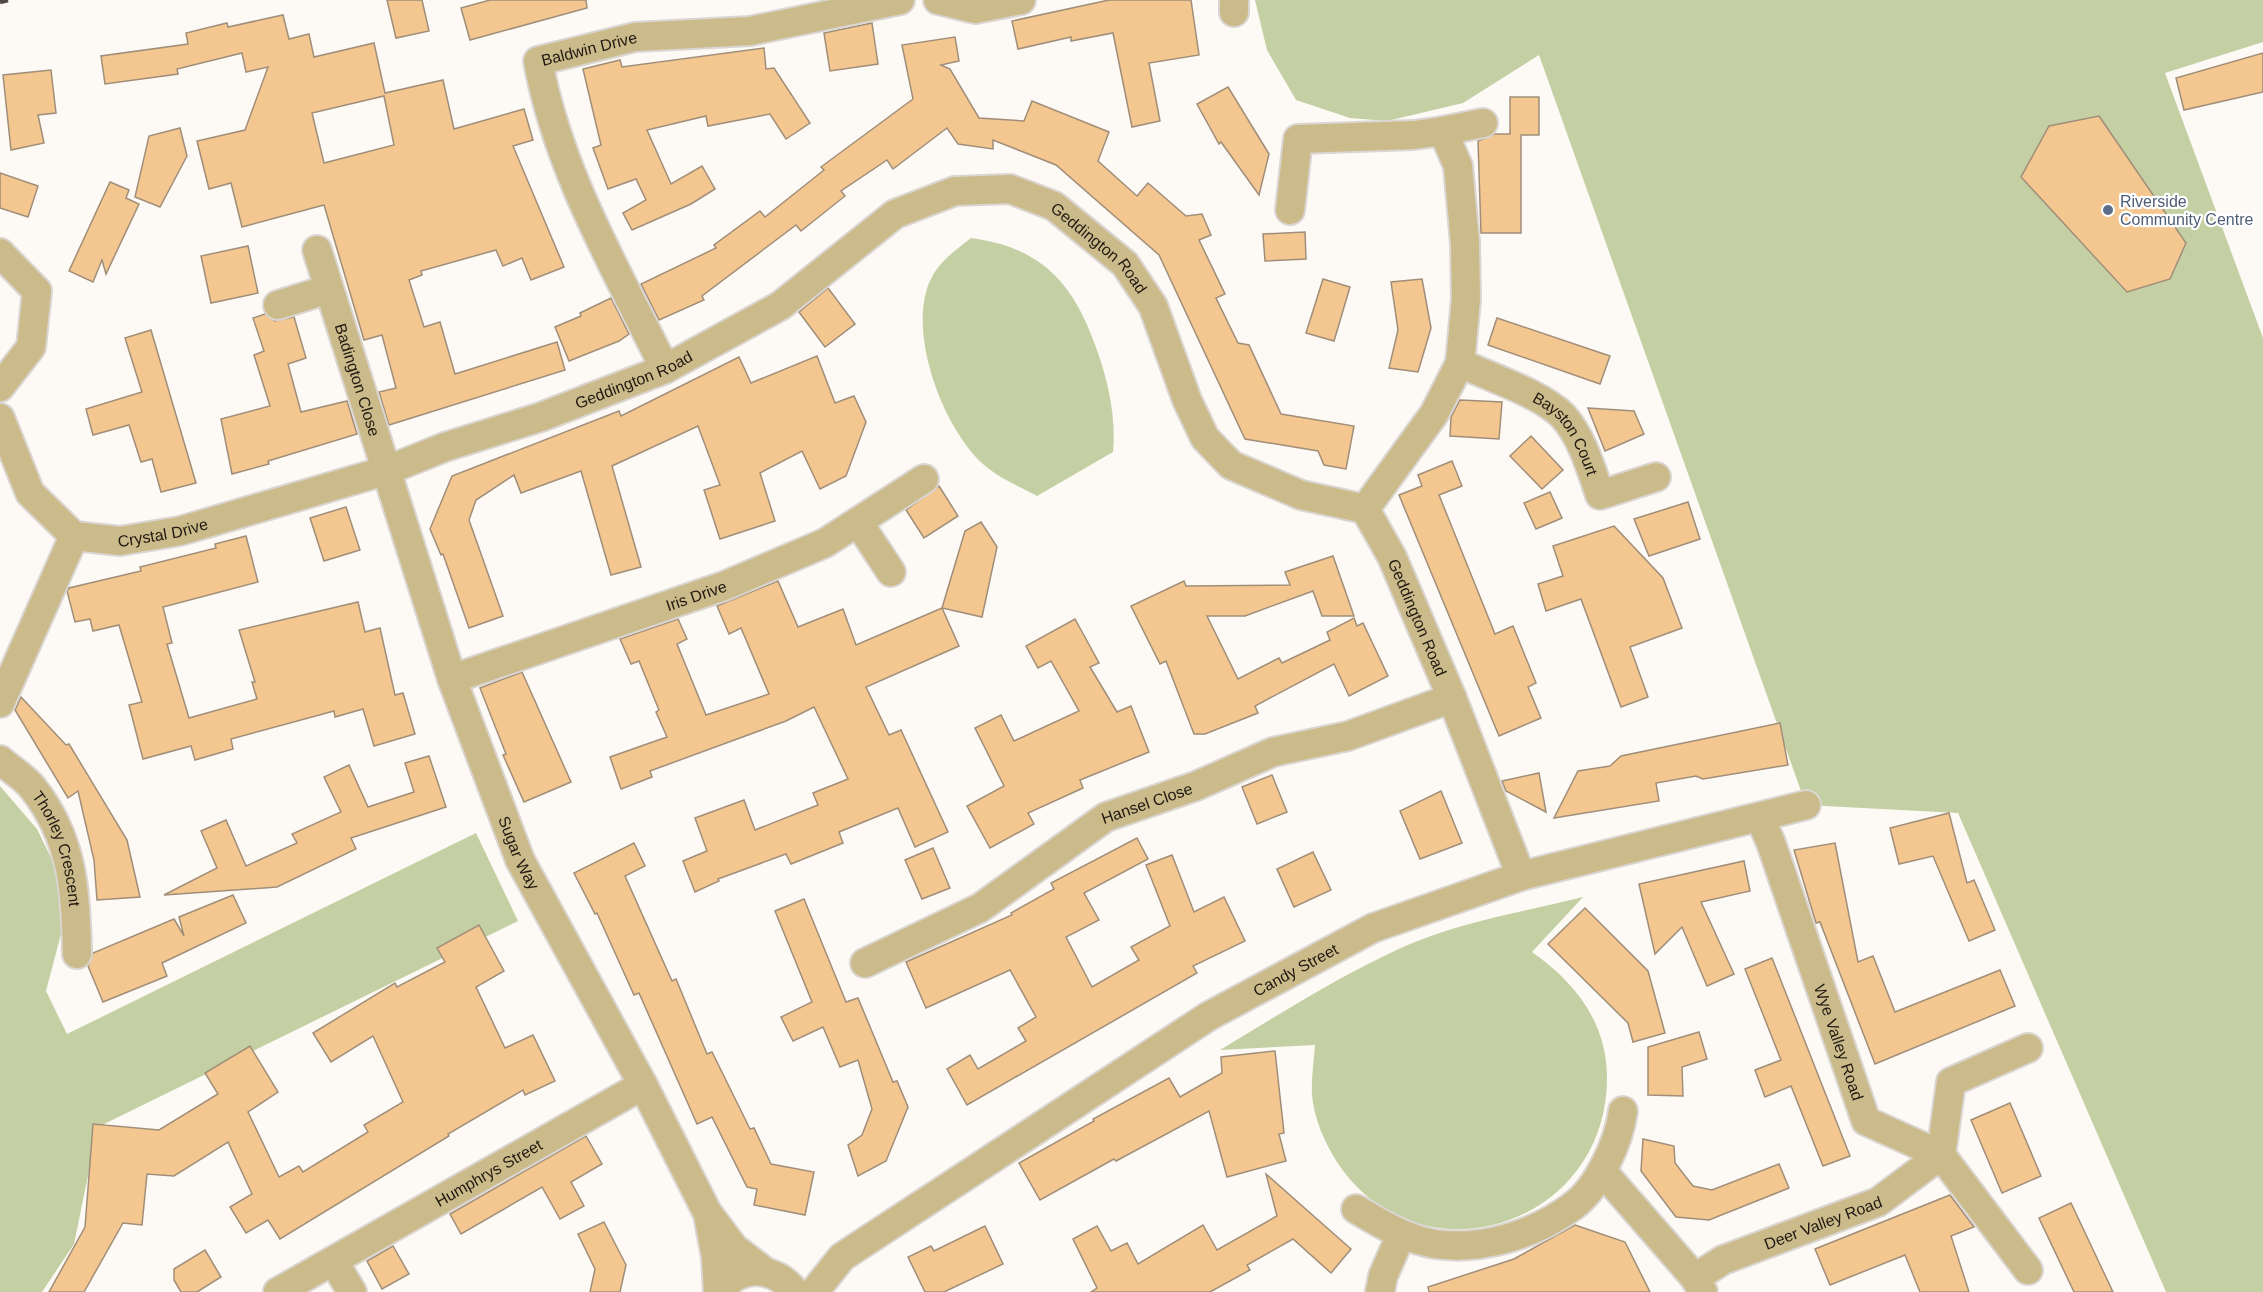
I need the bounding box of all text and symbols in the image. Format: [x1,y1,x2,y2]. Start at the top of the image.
street label: Baldwin Drive [540,28,639,68]
place label: Riverside Community Centre [2120,193,2253,228]
street label: Geddington Road [1048,199,1150,296]
marker: Riverside Community Centre [2101,203,2115,217]
street label: Badington Close [332,321,384,438]
street label: Geddington Road [572,347,695,412]
street label: Bayston Court [1530,389,1601,478]
street label: Crystal Drive [116,515,210,550]
street label: Geddington Road [1385,556,1450,678]
street label: Iris Drive [663,577,729,614]
street label: Hansel Close [1099,779,1195,827]
street label: Thorley Crescent [29,788,84,908]
street label: Sugar Way [496,814,543,892]
street label: Candy Street [1250,940,1341,999]
street label: Wye Valley Road [1811,982,1867,1103]
street label: Humphrys Street [432,1135,545,1210]
street label: Deer Valley Road [1762,1193,1884,1252]

